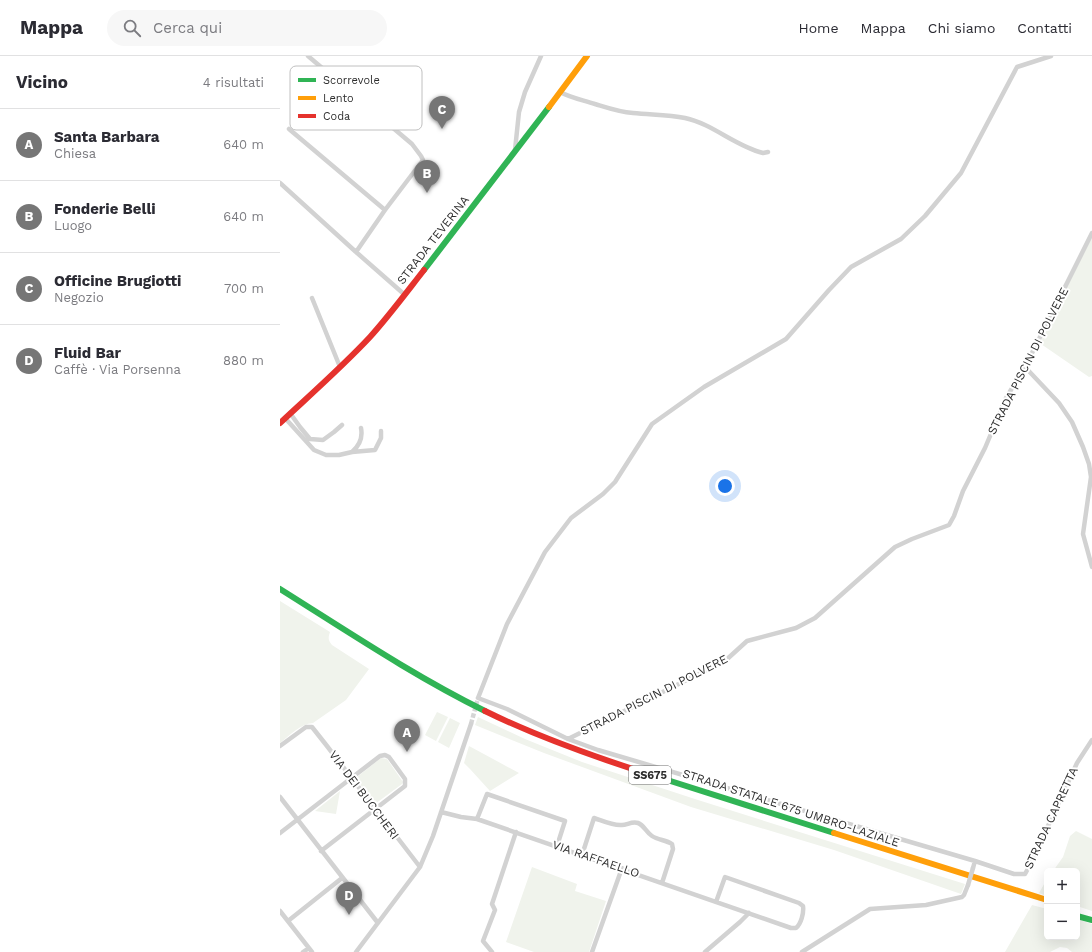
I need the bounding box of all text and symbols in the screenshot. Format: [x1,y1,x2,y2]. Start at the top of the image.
search box [107,10,387,46]
text: Mappa [20,16,83,39]
icon: search [121,17,143,39]
text: Cerca qui [153,19,222,37]
text: Home [799,20,839,36]
text: Mappa [861,20,906,36]
text: Chi siamo [928,20,995,36]
text: Contatti [1017,20,1072,36]
legend [290,66,422,130]
text: Vicino [16,72,68,92]
text: Scorrevole [323,74,380,87]
text: 4 risultati [203,75,264,90]
text: Lento [323,92,354,105]
pin: C [429,96,455,129]
text: Coda [323,110,350,123]
text: Santa Barbara [54,128,160,146]
text: A [25,137,33,152]
text: 640 m [223,137,264,152]
text: Chiesa [54,146,96,161]
pin: B [414,160,440,193]
street label: STRADA TEVERINA [394,193,472,287]
text: Fonderie Belli [54,200,156,218]
text: B [25,209,33,224]
text: 640 m [223,209,264,224]
text: Luogo [54,218,92,233]
text: Officine Brugiotti [54,272,181,290]
text: C [25,281,33,296]
text: 700 m [224,281,264,296]
street label: STRADA PISCIN DI POLVERE [985,285,1071,437]
text: Negozio [54,290,104,305]
text: Fluid Bar [54,344,121,362]
text: D [24,353,34,368]
text: 880 m [223,353,264,368]
text: Caffè · Via Porsenna [54,362,181,377]
your location [715,476,735,496]
street label: STRADA PISCIN DI POLVERE [578,652,730,738]
pin: A [394,719,420,752]
street label: VIA DEI BUCCHERI [326,748,402,842]
street label: STRADA CAPRETTA [1021,765,1081,871]
road number: SS675 [629,766,671,784]
street label: STRADA STATALE 675 UMBRO-LAZIALE [681,766,902,850]
street label: VIA RAFFAELLO [551,838,641,880]
map controls [1044,868,1080,940]
button: + [1044,868,1080,904]
pin: D [336,882,362,915]
button: − [1044,904,1080,940]

